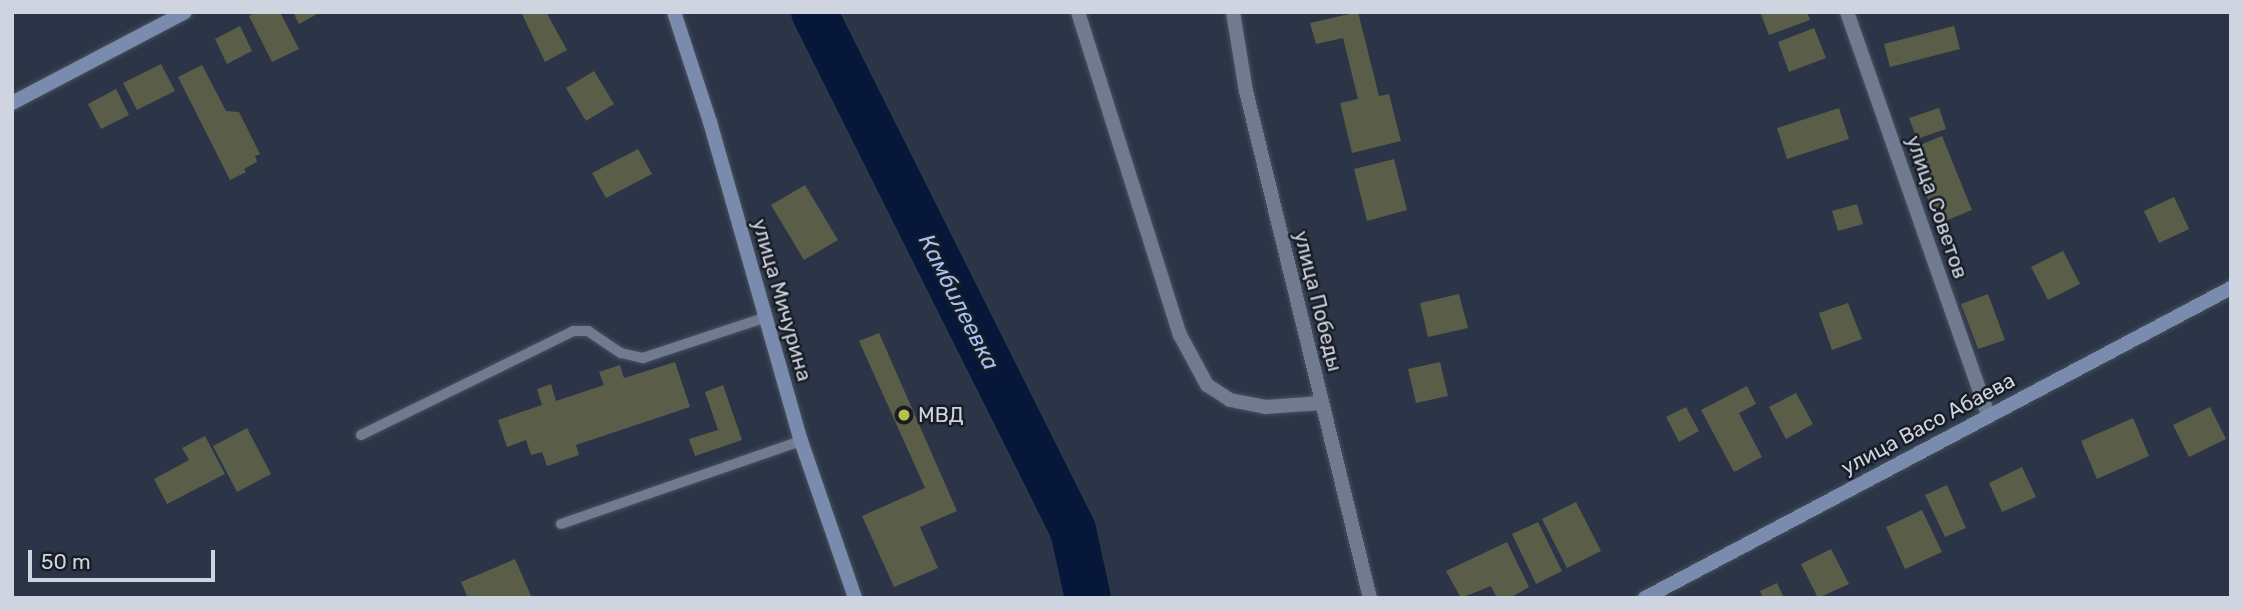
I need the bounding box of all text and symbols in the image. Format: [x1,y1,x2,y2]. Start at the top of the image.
street label: улица Советов [1901,132,1973,282]
street label: улица Мичурина [747,216,817,384]
street label: улица Победы [1288,228,1348,374]
water label: Камбилеевка [913,229,1005,375]
street label: улица Васо Абаева [1837,368,2019,480]
place label: МВД [918,402,964,428]
marker: МВД [896,407,912,423]
scale bar [32,536,219,580]
text: 50 m [41,549,91,574]

